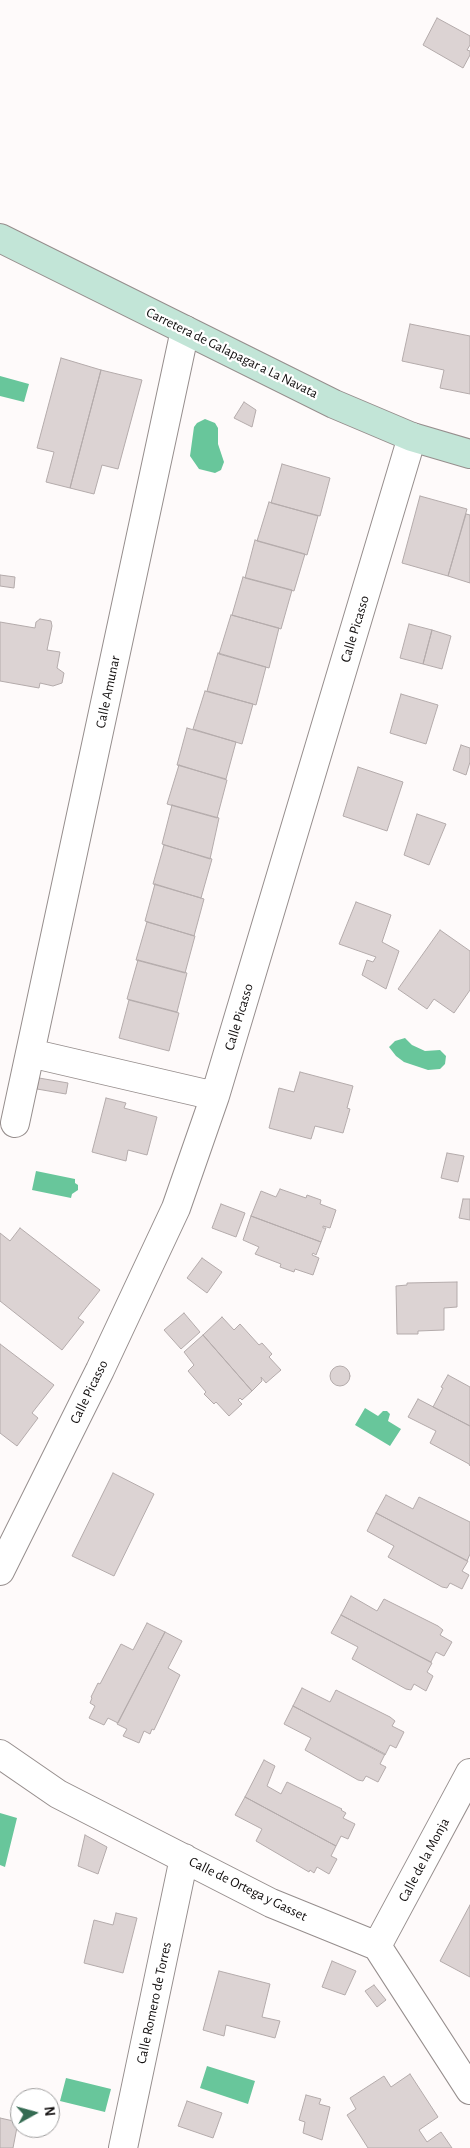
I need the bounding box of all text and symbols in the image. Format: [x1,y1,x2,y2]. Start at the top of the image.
street label: Carretera de Galapagar a La Navata [143,304,321,402]
street label: Calle Picasso [337,594,373,664]
street label: Calle Amunar [92,654,124,730]
street label: Calle Picasso [221,982,257,1052]
street label: Calle Picasso [66,1357,112,1427]
street label: Calle de la Monja [395,1815,453,1905]
street label: Calle de Ortega y Gasset [186,1853,310,1925]
street label: Calle Romero de Torres [133,1941,175,2065]
north arrow [10,2088,60,2138]
text: N [41,2106,56,2117]

